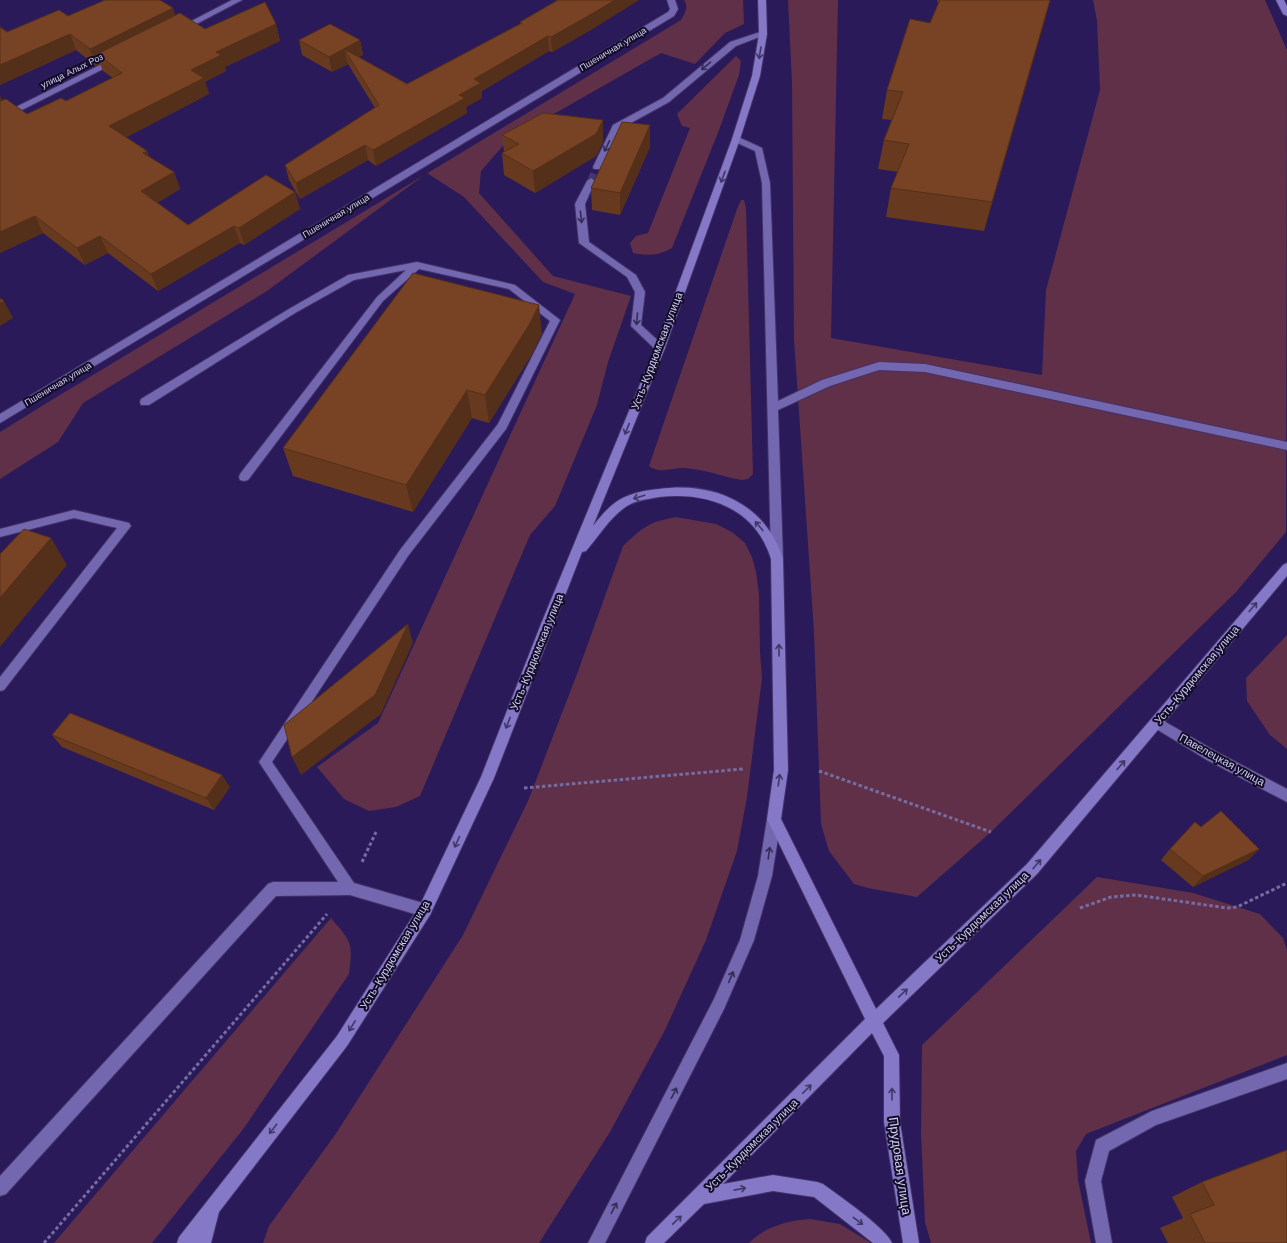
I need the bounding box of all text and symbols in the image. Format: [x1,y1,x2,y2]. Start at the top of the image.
street label: Пшеничная улица [578,25,648,73]
one-way arrow [756,46,764,59]
street label: улица Алых Роз [39,52,105,90]
one-way arrow [700,62,711,71]
one-way arrow [603,140,610,152]
one-way arrow [718,170,726,182]
street label: Пшеничная улица [301,192,371,240]
one-way arrow [577,210,585,223]
street label: Усть-Курдюмская улица [629,290,686,411]
one-way arrow [633,313,640,326]
street label: Пшеничная улица [23,360,93,408]
one-way arrow [622,423,630,435]
one-way arrow [633,494,646,501]
one-way arrow [755,520,764,531]
street label: Усть-Курдюмская улица [508,591,567,712]
one-way arrow [1249,602,1258,612]
street label: Усть-Курдюмская улица [1152,622,1243,727]
one-way arrow [775,644,783,657]
one-way arrow [504,717,512,729]
street label: Павелецкая улица [1177,731,1268,789]
one-way arrow [1117,760,1126,770]
one-way arrow [775,774,783,787]
one-way arrow [452,836,460,848]
one-way arrow [765,846,773,859]
one-way arrow [1032,858,1041,869]
street label: Усть-Курдюмская улица [933,868,1032,965]
street label: Усть-Курдюмская улица [357,898,433,1012]
one-way arrow [728,971,736,983]
one-way arrow [898,988,908,998]
one-way arrow [348,1020,356,1031]
one-way arrow [802,1084,812,1094]
one-way arrow [670,1087,678,1099]
one-way arrow [888,1088,896,1101]
street label: Усть-Курдюмская улица [703,1096,801,1194]
street label: Прудовая улица [886,1116,914,1217]
one-way arrow [269,1124,278,1135]
one-way arrow [733,1185,746,1193]
one-way arrow [611,1203,618,1215]
one-way arrow [672,1215,682,1225]
one-way arrow [852,1217,863,1225]

